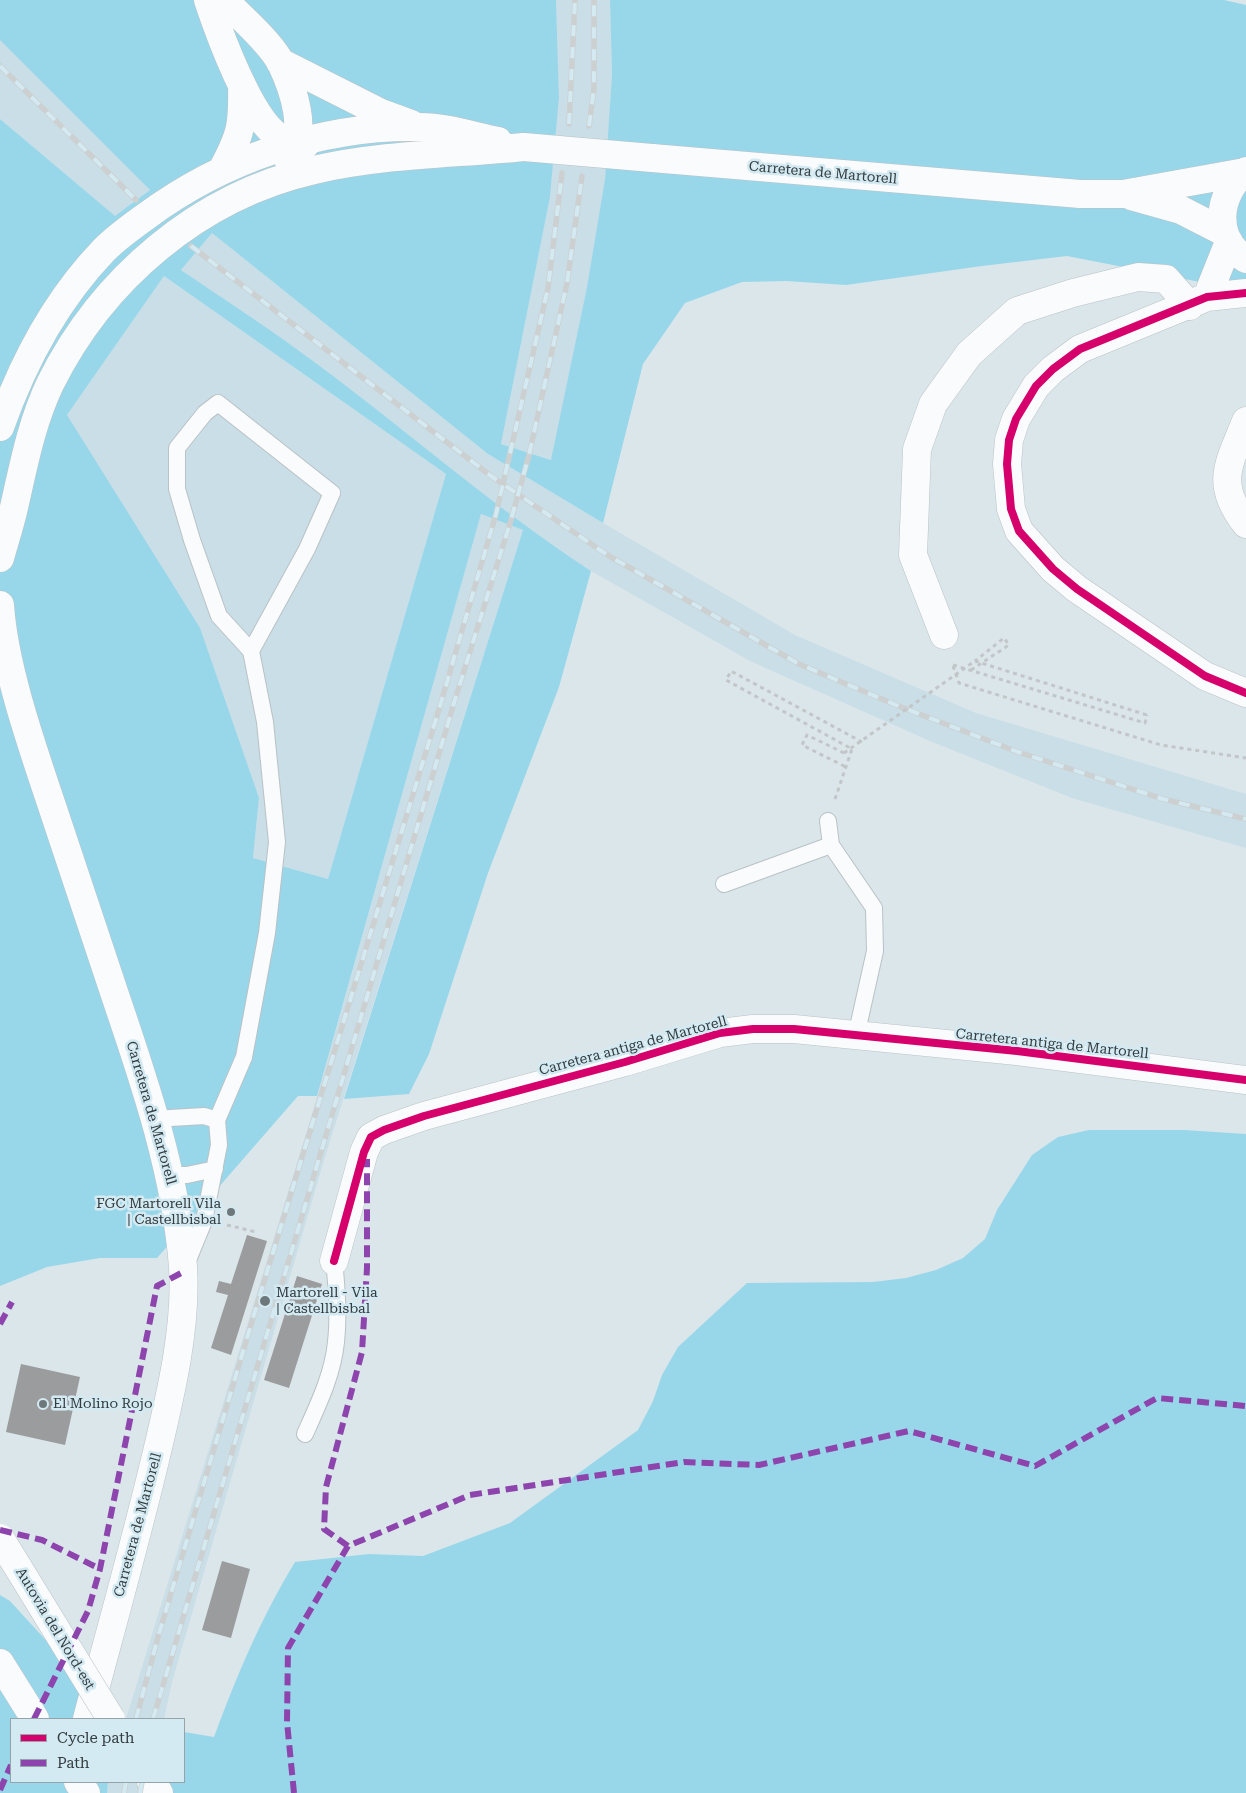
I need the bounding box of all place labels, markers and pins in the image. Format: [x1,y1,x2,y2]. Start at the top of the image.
place label: FGC Martorell Vila | Castellbisbal [96,1196,221,1228]
marker: FGC Martorell Vila | Castellbisbal [225,1206,237,1218]
place label: Martorell - Vila | Castellbisbal [276,1285,378,1318]
marker: Martorell - Vila | Castellbisbal [258,1294,272,1308]
place label: El Molino Rojo [53,1396,152,1412]
marker: El Molino Rojo [37,1398,49,1410]

